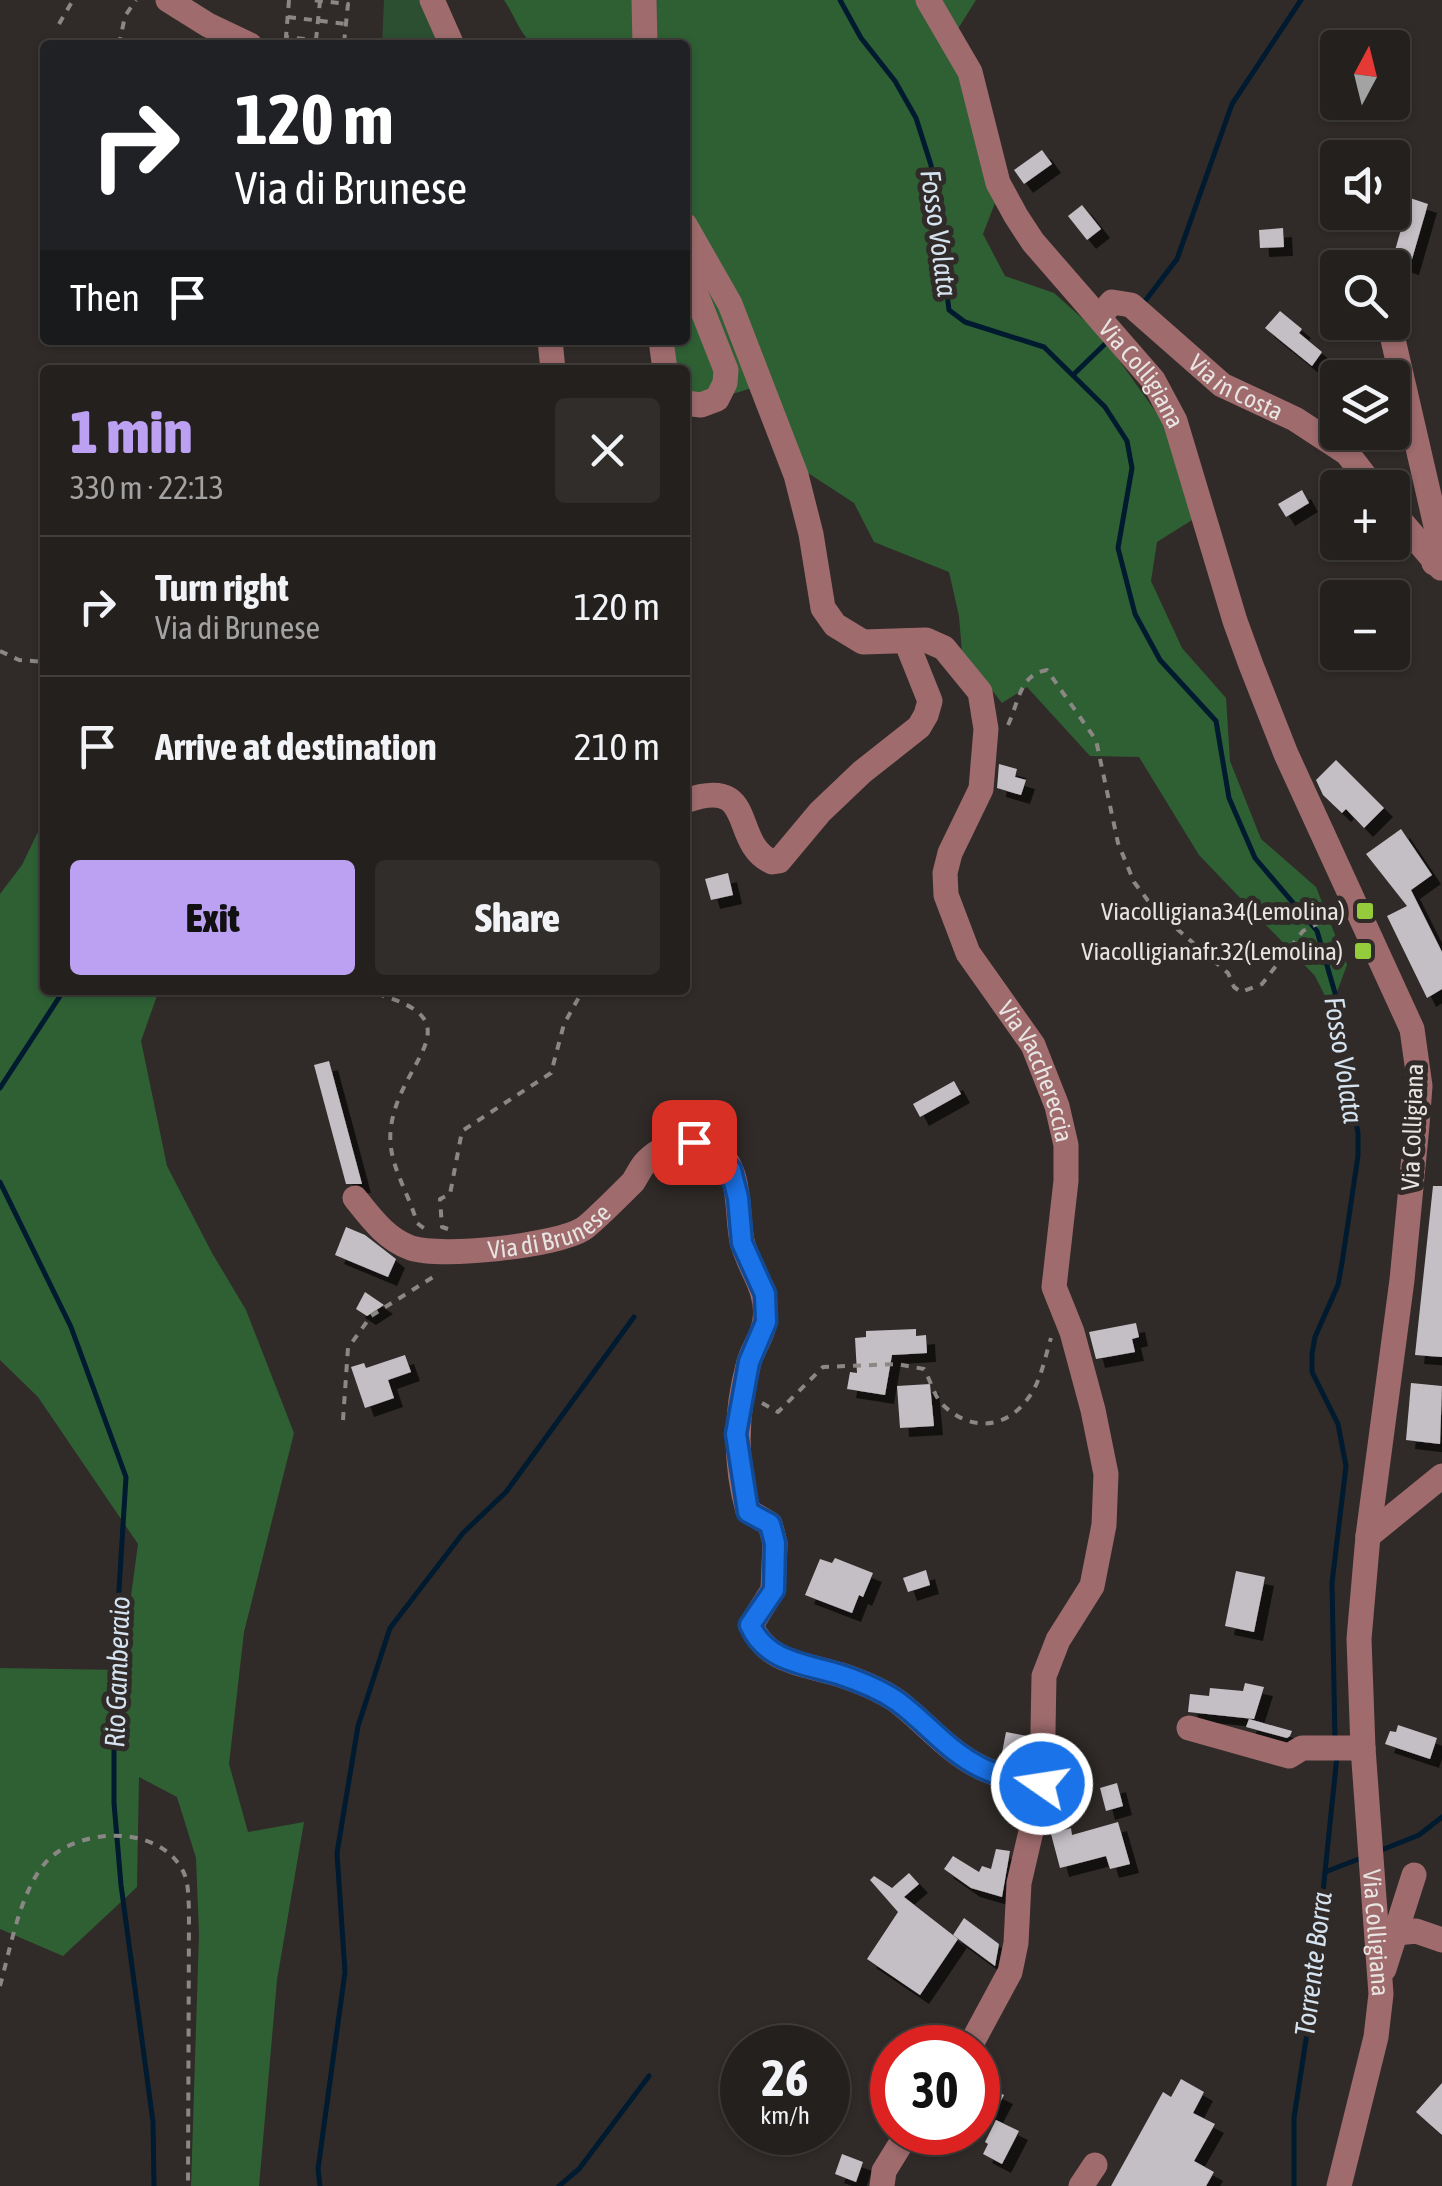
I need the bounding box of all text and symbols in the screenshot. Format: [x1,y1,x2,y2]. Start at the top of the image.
north arrow [1320,30,1410,120]
map controls [1320,30,1410,670]
text: 120 m [235,79,394,159]
icon: right [70,80,200,210]
button: sound [1320,140,1410,230]
text: Via di Brunese [235,162,467,214]
water label: Fosso Volata [914,168,964,298]
button: search [1320,250,1410,340]
icon: arrive [160,270,215,325]
text: Then [70,276,140,319]
street label: Via Colligiana [1093,314,1190,433]
street label: Via in Costa [1183,348,1288,425]
button: layers [1320,360,1410,450]
text: 1 min [70,397,193,466]
button: close [555,398,660,503]
text: 330 m · 22:13 [70,469,224,506]
button: + [1320,470,1410,560]
text: Turn right [155,566,289,609]
icon: right [70,579,125,634]
button: − [1320,580,1410,670]
text: 120 m [574,585,660,628]
text: Via di Brunese [155,609,320,646]
icon: arrive [70,719,125,774]
text: Arrive at destination [155,725,437,768]
text: 210 m [574,725,660,768]
button: Exit [70,860,355,975]
button: Share [375,860,660,975]
place label: Viacolligiana34(Lemolina) [1101,897,1345,925]
marker: Viacolligiana34(Lemolina) [1354,900,1376,922]
place label: Viacolligianafr.32(Lemolina) [1081,937,1343,965]
marker: Viacolligianafr.32(Lemolina) [1352,940,1374,962]
street label: Via Vacchereccia [992,995,1079,1145]
water label: Fosso Volata [1318,995,1370,1125]
street label: Via Colligiana [1396,1063,1428,1191]
pin [652,1100,737,1185]
icon: arrive [667,1115,722,1170]
street label: Via di Brunese [486,1198,616,1264]
water label: Rio Gamberaio [98,1596,136,1748]
position arrow [990,1732,1094,1836]
street label: Via Colligiana [1358,1868,1395,1997]
water label: Torrente Borra [1288,1890,1338,2038]
speed limit sign: 30 [870,2025,1000,2155]
text: 26 [761,2049,808,2107]
text: km/h [760,2101,810,2129]

